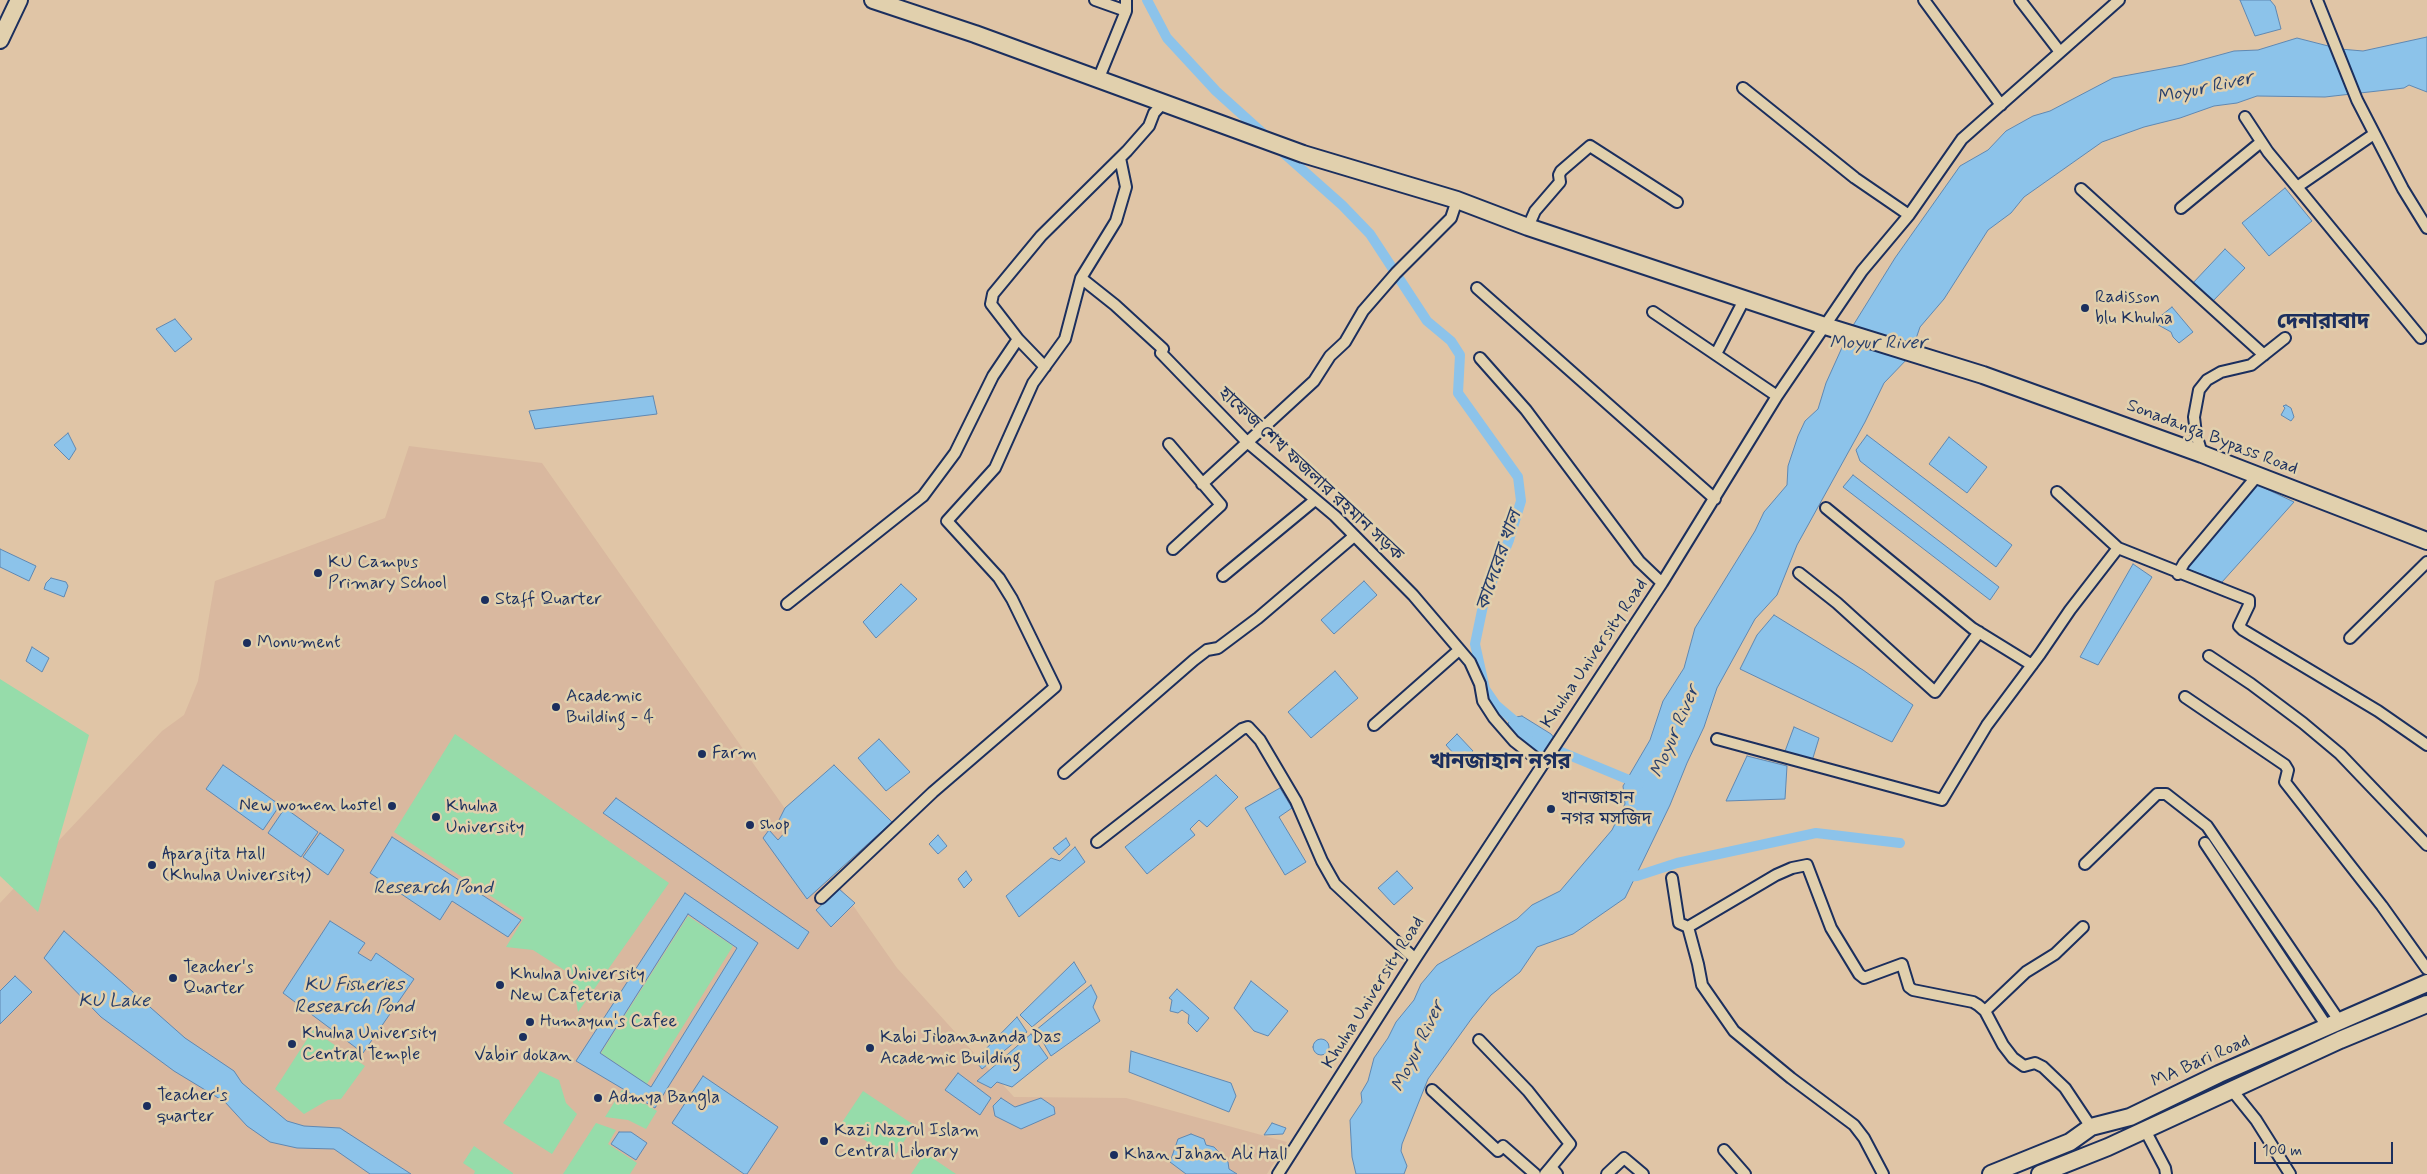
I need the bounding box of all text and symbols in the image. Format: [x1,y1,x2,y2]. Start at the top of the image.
water label: Moyur River [2155,68,2255,110]
place label: Radisson blu Khulna [2095,287,2173,330]
marker: Radisson blu Khulna [2079,302,2091,314]
district label: দেনারাবাদ [2277,310,2369,336]
water label: Moyur River [1829,333,1927,355]
street label: হাফেজ শেখ ফজলার রহমান সড়ক [1213,383,1407,567]
street label: Sonadanga Bypass Road [2123,395,2301,481]
water label: কাদেরের খাল [1472,508,1528,614]
place label: KU Campus Primary School [328,552,447,594]
marker: KU Campus Primary School [312,567,324,579]
street label: Khulna University Road [1537,575,1653,733]
place label: Staff Quarter [495,589,602,611]
marker: Staff Quarter [479,594,491,606]
place label: Monument [257,632,341,654]
marker: Monument [241,637,253,649]
water label: Moyur River [1646,683,1706,781]
place label: Academic Building - 4 [566,686,654,729]
marker: Academic Building - 4 [550,701,562,713]
place label: Farm [712,743,757,765]
marker: Farm [696,748,708,760]
district label: খানজাহান নগর [1429,750,1571,776]
place label: খানজাহান নগর মসজিদ [1561,788,1652,831]
place label: New women hostel [239,795,382,817]
place label: Khulna University [446,796,524,839]
marker: New women hostel [386,800,398,812]
marker: খানজাহান নগর মসজিদ [1545,803,1557,815]
marker: Khulna University [430,811,442,823]
place label: shop [760,814,790,836]
marker: shop [744,819,756,831]
place label: Aparajita Hall (Khulna University) [162,844,311,886]
marker: Aparajita Hall (Khulna University) [146,859,158,871]
water label: Research Pond [373,878,493,900]
street label: Khulna University Road [1318,913,1430,1073]
place label: Teacher's Quarter [183,957,254,1000]
place label: Khulna University New Cafeteria [510,964,645,1006]
marker: Teacher's Quarter [167,972,179,984]
water label: KU Fisheries Research Pond [294,975,414,1019]
marker: Khulna University New Cafeteria [494,979,506,991]
water label: KU Lake [78,991,150,1013]
water label: Moyur River [1387,998,1451,1096]
place label: Humayun's Cafee [540,1011,677,1033]
marker: Humayun's Cafee [524,1016,536,1028]
place label: Khulna University Central Temple [302,1023,437,1066]
place label: Kabi Jibanananda Das Academic Building [880,1027,1061,1070]
marker: Vabir dokan [517,1031,529,1043]
street label: MA Bari Road [2148,1031,2254,1093]
marker: Khulna University Central Temple [286,1038,298,1050]
marker: Kabi Jibanananda Das Academic Building [864,1042,876,1054]
place label: Vabir dokan [474,1045,572,1067]
place label: Teacher's quarter [157,1085,228,1128]
place label: Admya Bangla [608,1087,720,1109]
marker: Admya Bangla [592,1092,604,1104]
marker: Teacher's quarter [141,1100,153,1112]
place label: Kazi Nazrul Islam Central Library [834,1120,979,1162]
scale bar [2257,1132,2396,1164]
marker: Kazi Nazrul Islam Central Library [818,1135,830,1147]
text: 100 m [2262,1141,2302,1161]
place label: Khan Jahan Ali Hall [1124,1144,1287,1166]
marker: Khan Jahan Ali Hall [1108,1149,1120,1161]

